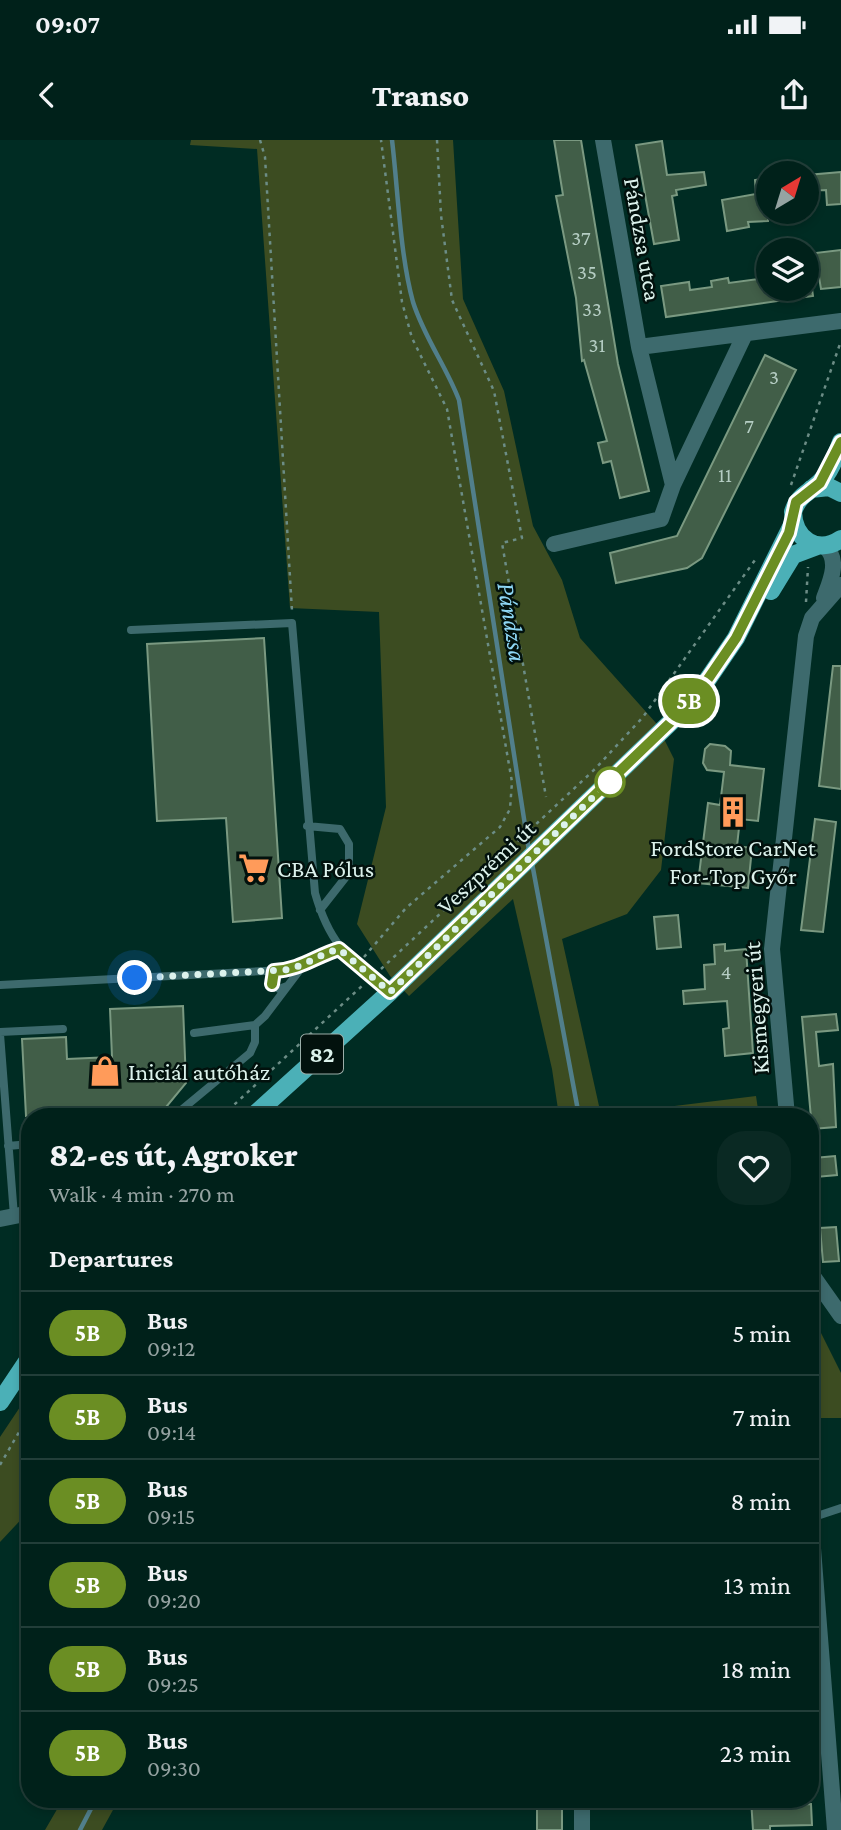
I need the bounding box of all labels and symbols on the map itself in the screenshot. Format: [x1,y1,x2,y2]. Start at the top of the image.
north arrow [756,161,819,224]
street label: Pándzsa utca [619,175,667,303]
house number: 37 [571,226,591,250]
house number: 35 [577,260,597,284]
house number: 33 [582,297,602,321]
house number: 31 [589,333,605,357]
house number: 3 [769,365,779,389]
house number: 7 [744,414,754,438]
house number: 11 [718,463,732,487]
water label: Pándzsa [491,580,533,664]
line badge: 5B [658,678,720,724]
unlabelled marker [595,767,625,797]
building icon: FordStore CarNet For-Top Győr [716,795,750,829]
street label: Veszprémi út [431,814,542,919]
place label: FordStore CarNet For-Top Győr [650,834,817,889]
supermarket icon: CBA Pólus [237,851,271,885]
place label: CBA Pólus [277,855,374,882]
street label: Kismegyeri út [738,940,774,1075]
your location [117,960,152,995]
house number: 4 [721,960,731,984]
road number: 82 [301,1034,343,1074]
shop icon: Iniciál autóház [88,1054,122,1088]
place label: Iniciál autóház [128,1058,270,1085]

